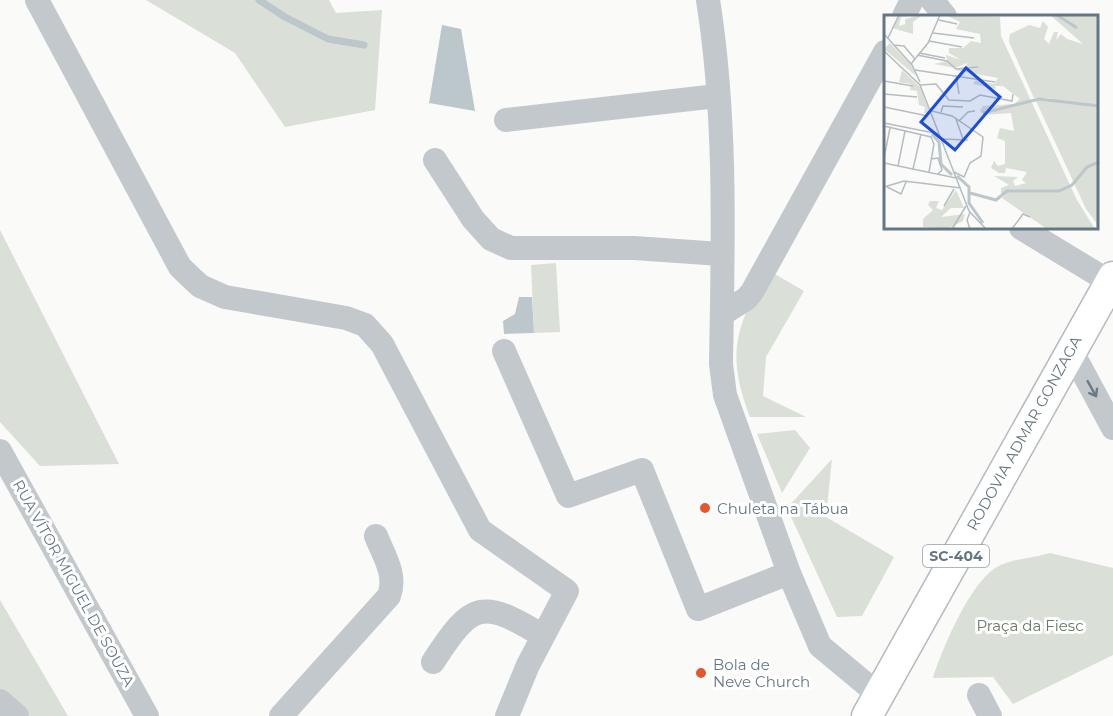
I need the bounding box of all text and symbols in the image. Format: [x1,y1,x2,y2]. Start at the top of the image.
inset map [884,15,1098,230]
street label: RODOVIA ADMAR GONZAGA [962,332,1086,534]
one-way arrow [1086,380,1098,397]
street label: RUA VÍTOR MIGUEL DE SOUZA [9,476,139,690]
place label: Chuleta na Tábua [717,499,849,518]
marker: Chuleta na Tábua [698,501,712,515]
road number: SC-404 [923,545,989,567]
park label: Praça da Fiesc [976,616,1084,635]
place label: Bola de Neve Church [713,655,810,691]
marker: Bola de Neve Church [694,666,708,680]

